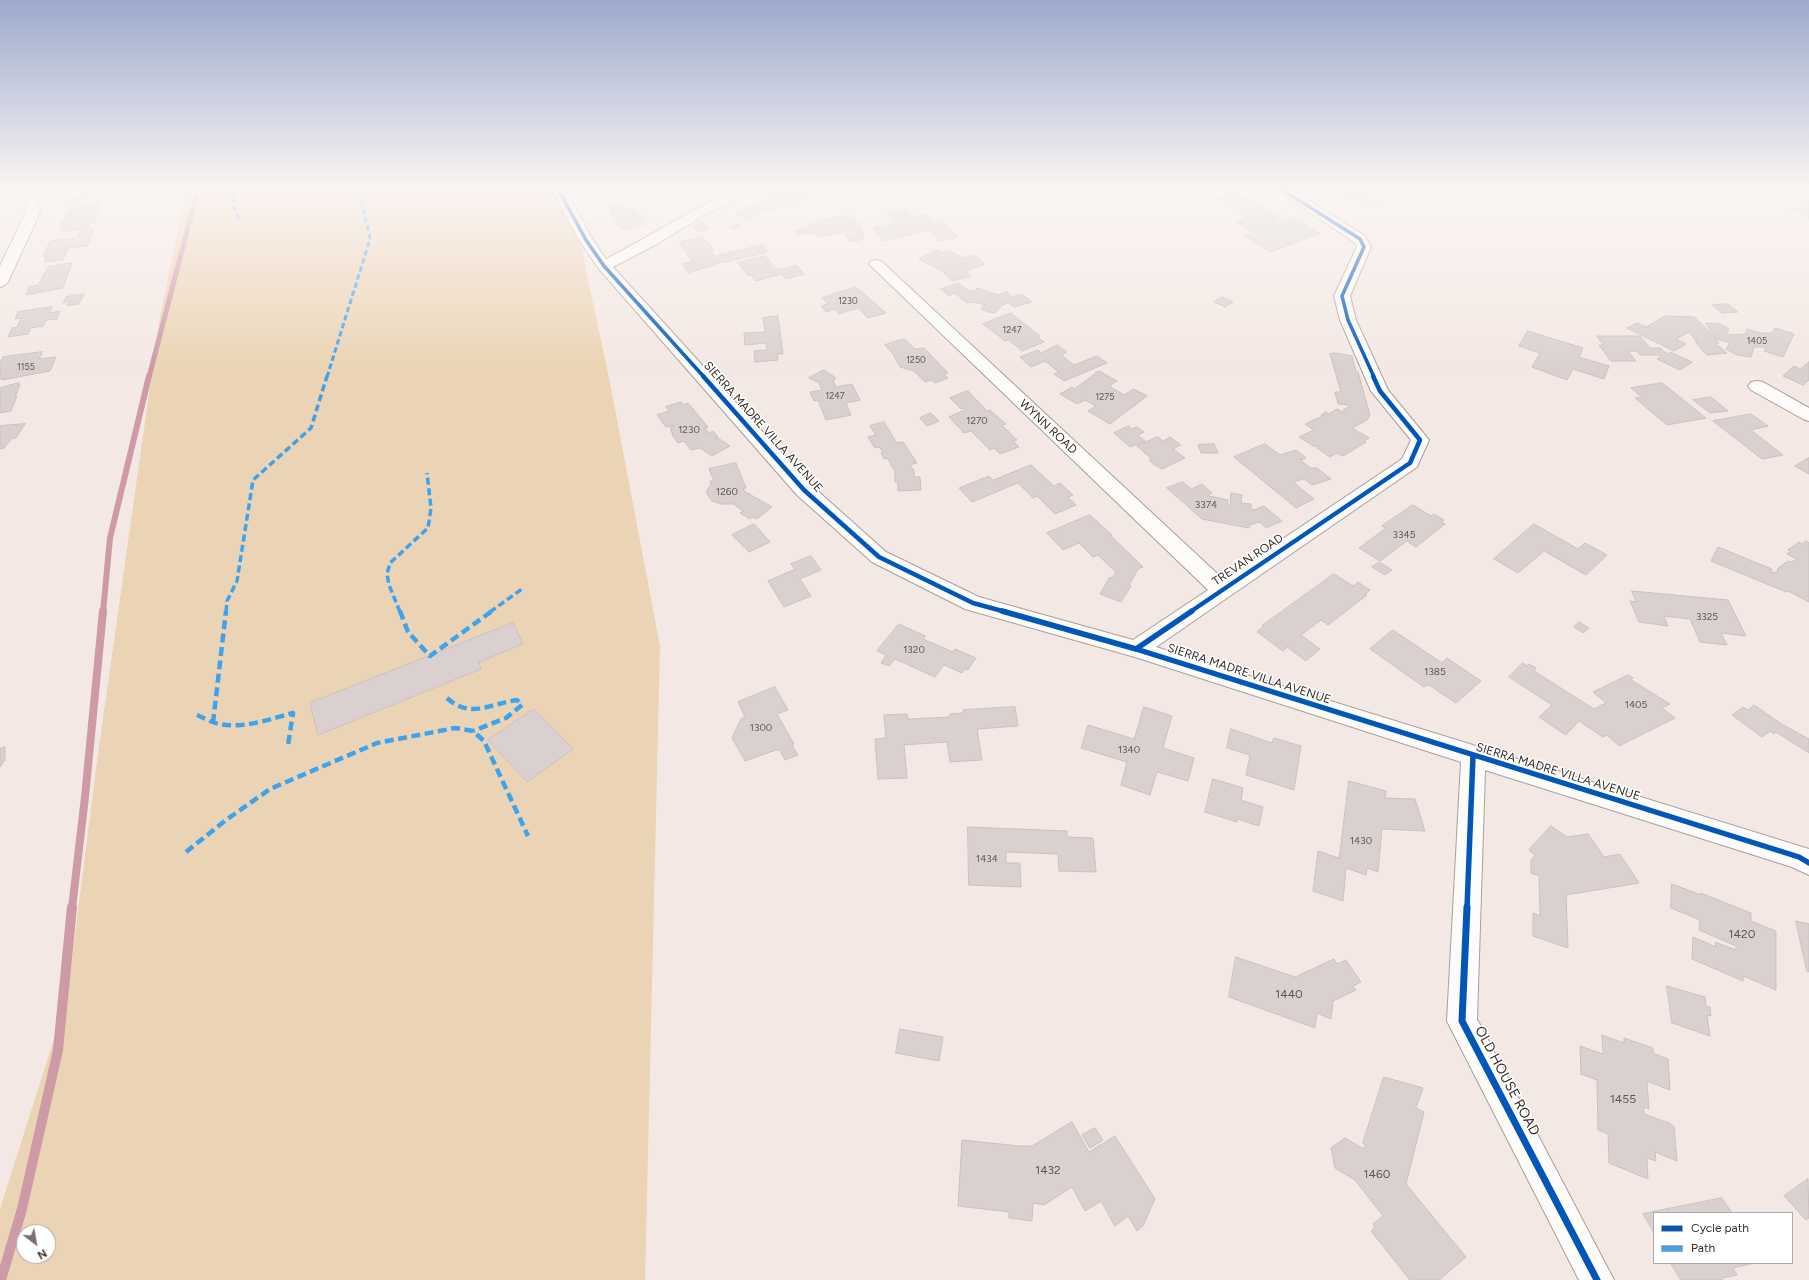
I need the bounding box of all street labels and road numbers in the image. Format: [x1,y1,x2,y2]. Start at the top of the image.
street label: SIERRA MADRE VILLA AVENUE [700,359,826,495]
street label: WYNN ROAD [1016,397,1080,457]
street label: TREVAN ROAD [1210,531,1286,589]
street label: SIERRA MADRE VILLA AVENUE [1165,641,1333,707]
street label: SIERRA MADRE VILLA AVENUE [1474,740,1642,804]
street label: OLD HOUSE ROAD [1471,1023,1543,1139]

